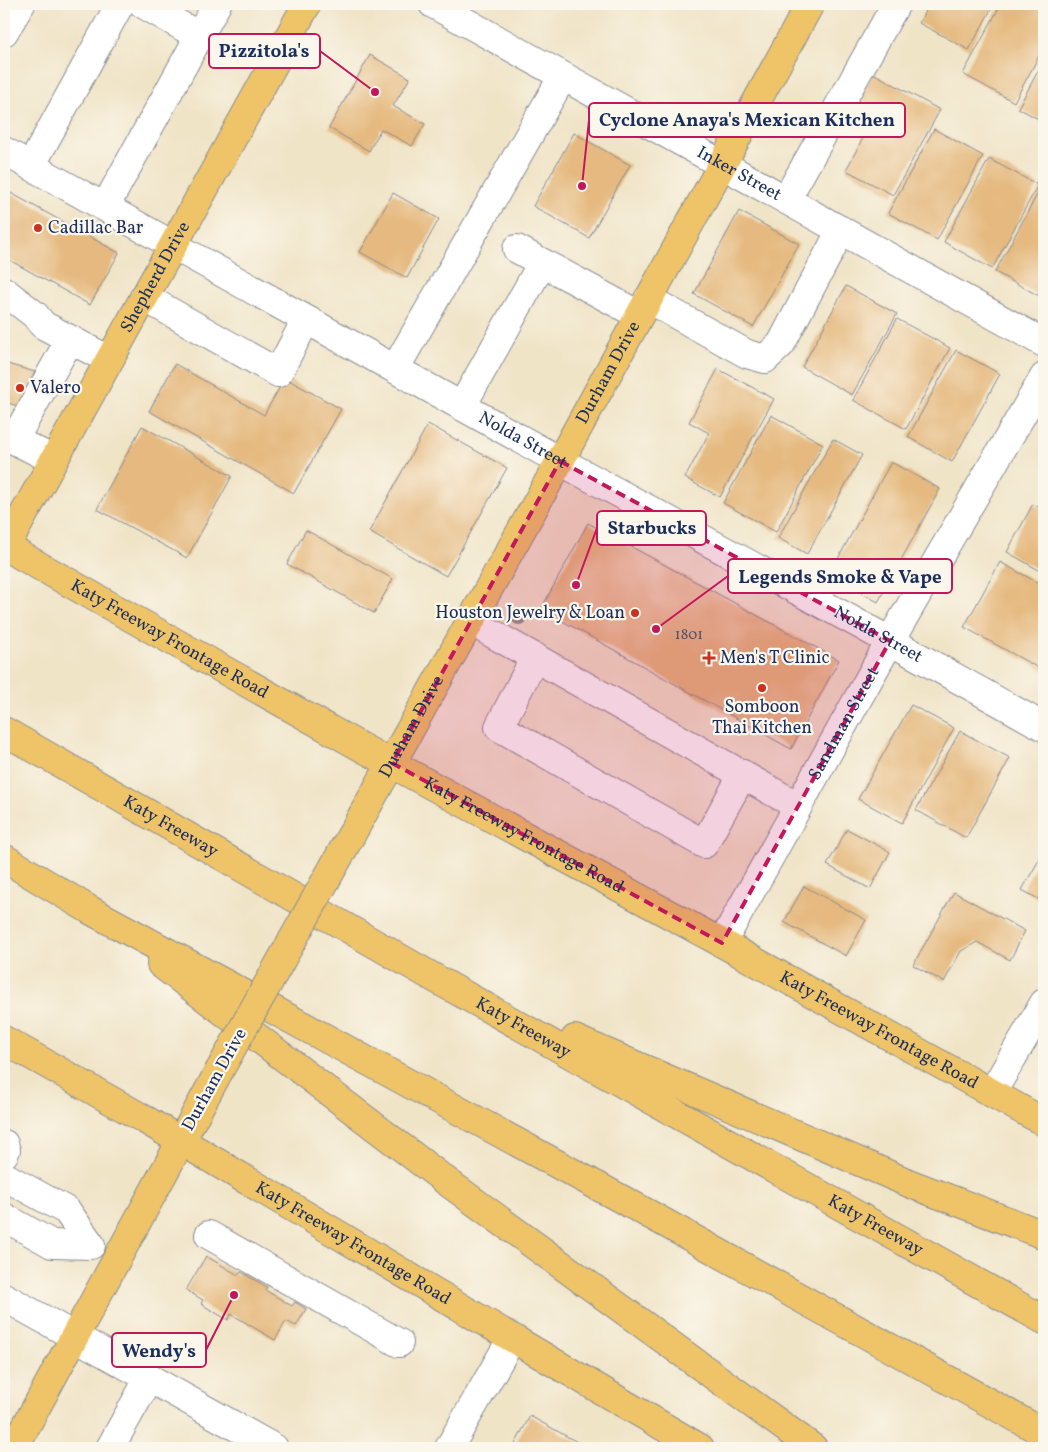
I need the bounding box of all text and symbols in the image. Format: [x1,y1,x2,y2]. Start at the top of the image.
callout: Pizzitola's [209,34,320,68]
text: Pizzitola's [219,39,310,65]
callout: Cyclone Anaya's Mexican Kitchen [589,103,905,137]
text: Cyclone Anaya's Mexican Kitchen [599,108,895,134]
street label: Inker Street [692,140,786,207]
place label: Cadillac Bar [48,216,144,241]
street label: Shepherd Drive [114,217,196,337]
marker: Cadillac Bar [32,222,44,234]
street label: Durham Drive [570,317,647,429]
place label: Valero [30,376,81,401]
marker: Valero [14,382,26,394]
street label: Nolda Street [474,405,572,475]
callout: Starbucks [597,511,706,545]
text: Starbucks [607,516,697,542]
callout: Legends Smoke & Vape [728,559,952,593]
text: Legends Smoke & Vape [738,565,942,591]
street label: Katy Freeway Frontage Road [66,573,273,705]
street label: Nolda Street [829,600,927,669]
place label: Houston Jewelry & Loan [435,601,625,626]
marker: Houston Jewelry & Loan [629,607,641,619]
house number: 1801 [675,625,703,646]
place label: Men's T Clinic [720,646,829,671]
marker: Men's T Clinic [702,651,716,665]
street label: Sandman Street [802,662,886,785]
street label: Durham Drive [373,671,450,783]
marker: Somboon Thai Kitchen [756,682,768,694]
place label: Somboon Thai Kitchen [712,695,812,741]
street label: Katy Freeway Frontage Road [419,771,628,900]
street label: Katy Freeway [118,789,223,864]
street label: Katy Freeway Frontage Road [775,965,983,1096]
street label: Katy Freeway [471,991,576,1065]
street label: Durham Drive [176,1024,254,1136]
street label: Katy Freeway Frontage Road [250,1175,456,1311]
street label: Katy Freeway [823,1189,928,1262]
callout: Wendy's [112,1333,206,1367]
text: Wendy's [122,1339,196,1365]

